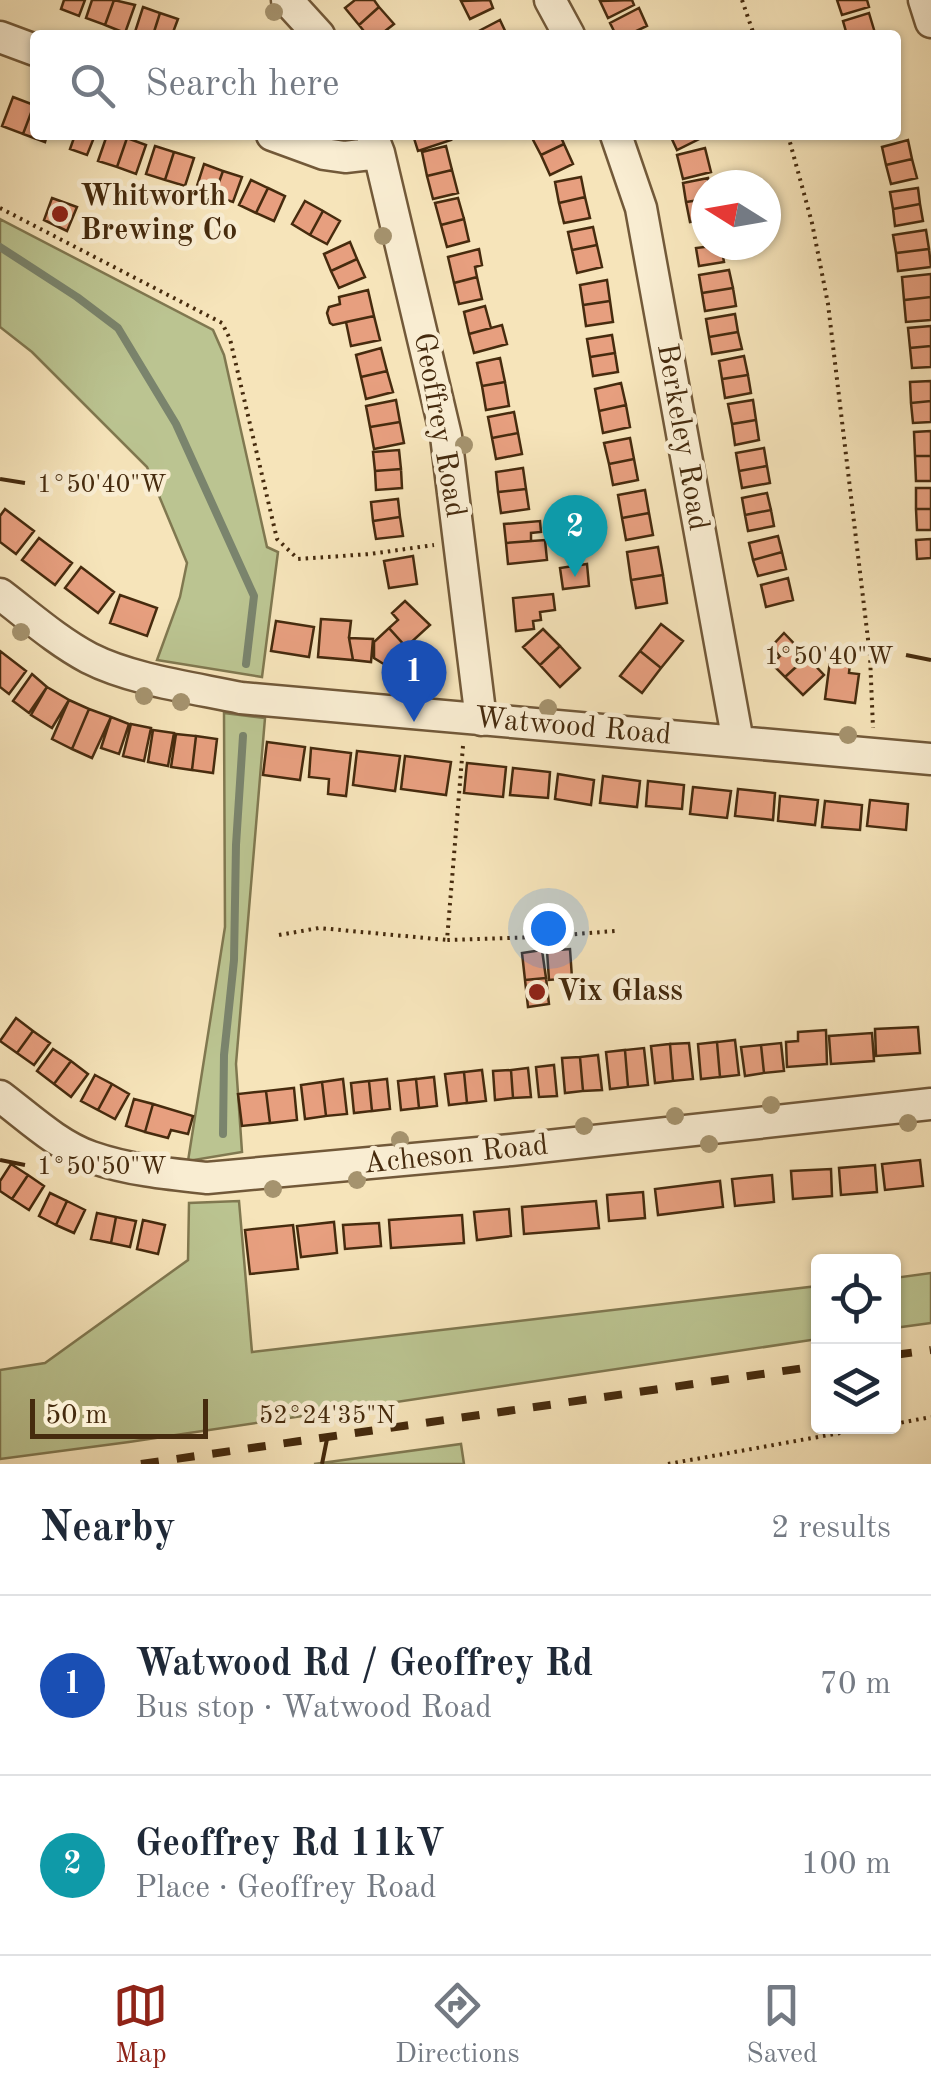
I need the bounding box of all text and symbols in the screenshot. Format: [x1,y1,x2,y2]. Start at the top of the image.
search box [30,30,901,140]
icon: search [65,58,120,113]
text: Search here [145,66,340,104]
north arrow [691,170,781,260]
place label: Whitworth Brewing Co [80,182,237,246]
marker: Whitworth Brewing Co [49,203,71,225]
street label: Geoffrey Road [408,330,470,520]
street label: Berkeley Road [651,341,713,533]
text: 1°50'40"W [37,473,167,498]
pin: 2 [542,494,608,577]
pin: 1 [382,640,446,722]
text: 1°50'40"W [764,645,894,670]
street label: Watwood Road [473,703,673,751]
your location [523,903,574,954]
place label: Vix Glass [557,977,683,1007]
marker: Vix Glass [526,981,548,1003]
street label: Acheson Road [362,1130,550,1180]
text: 1°50'50"W [37,1155,167,1180]
map controls [811,1254,901,1434]
button: locate [811,1254,901,1344]
button: layers [811,1344,901,1434]
scale bar [30,1394,208,1438]
text: 50 m [45,1402,108,1430]
text: 52°24'35"N [259,1404,395,1429]
text: Nearby [40,1508,176,1550]
text: 2 results [771,1513,891,1545]
text: Watwood Rd / Geoffrey Rd [135,1646,593,1684]
text: 1 [63,1669,82,1701]
text: 70 m [820,1669,891,1701]
text: Bus stop · Watwood Road [135,1693,492,1725]
text: Geoffrey Rd 11kV [135,1826,445,1864]
text: 2 [63,1849,82,1881]
text: 100 m [801,1849,891,1881]
text: Place · Geoffrey Road [135,1873,437,1905]
tab: Map [113,1978,168,2073]
tab: Directions [395,1978,520,2073]
tab: Saved [746,1978,818,2073]

